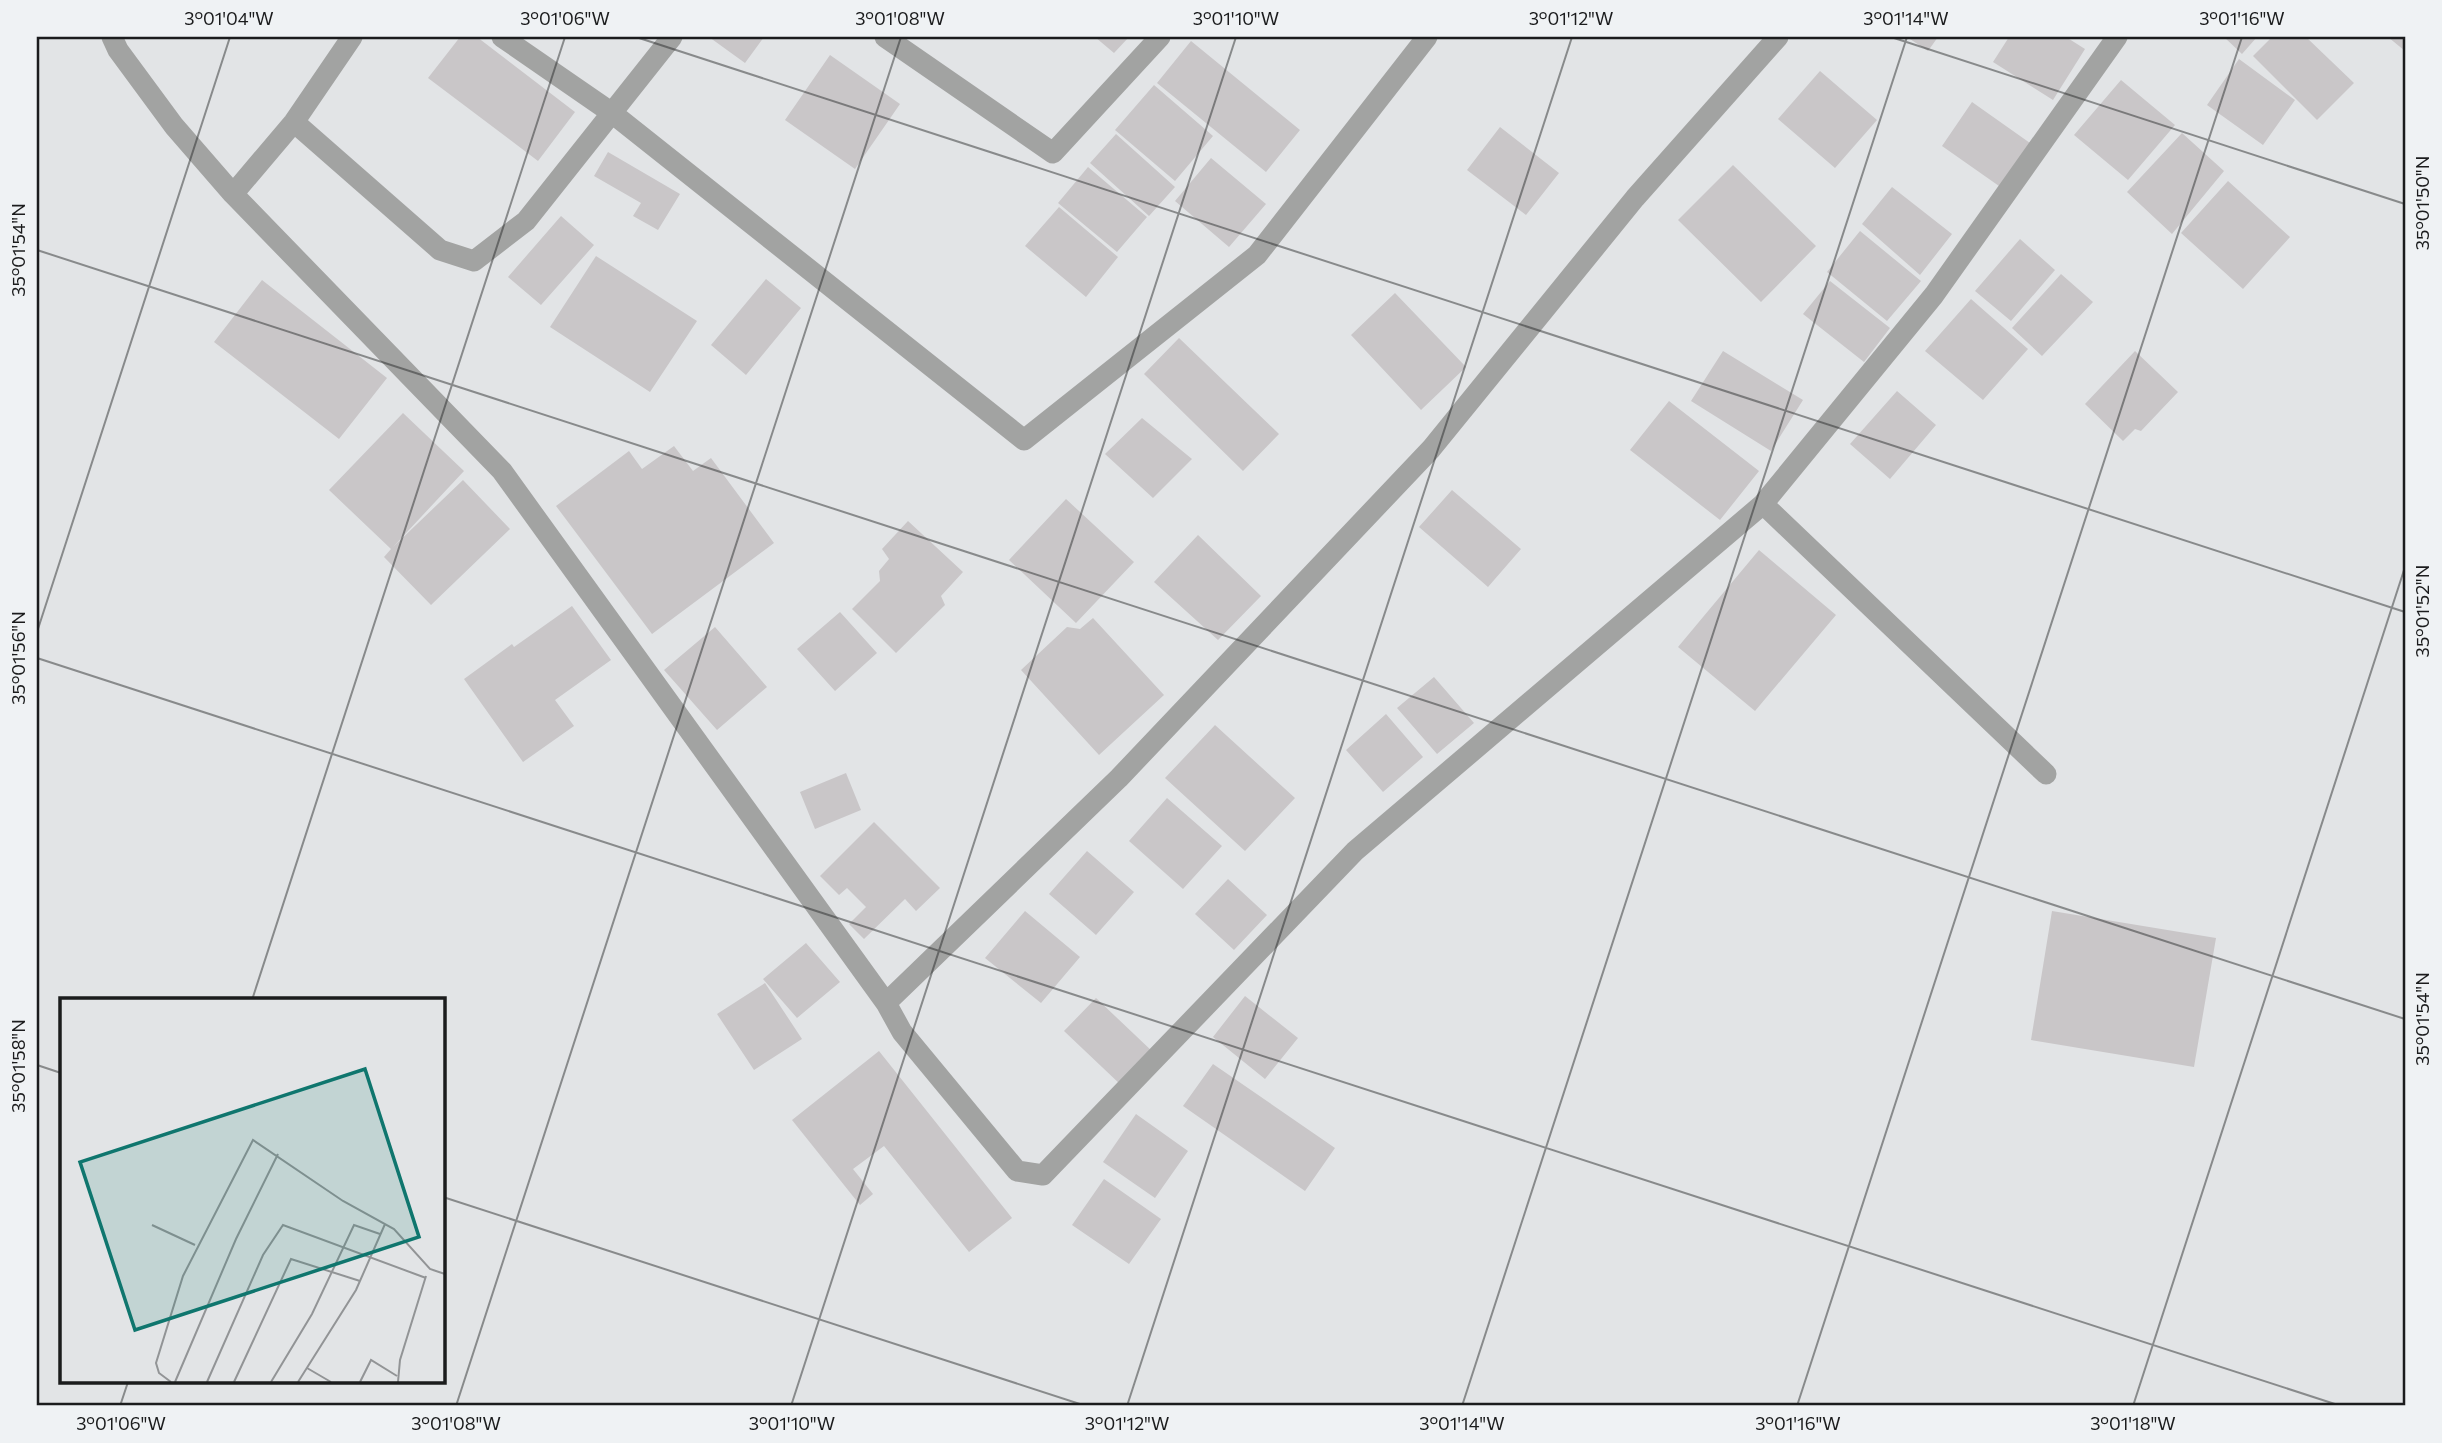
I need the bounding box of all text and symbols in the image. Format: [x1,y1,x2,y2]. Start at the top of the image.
text: 3°01'04"W [184,7,274,29]
text: 3°01'06"W [520,7,610,29]
text: 3°01'08"W [855,7,945,29]
text: 3°01'10"W [1193,7,1279,29]
text: 3°01'12"W [1529,7,1613,29]
text: 3°01'14"W [1863,7,1949,29]
text: 3°01'16"W [2199,7,2285,29]
text: 35°01'50"N [2411,156,2433,250]
text: 35°01'54"N [7,203,29,297]
text: 35°01'52"N [2411,565,2433,657]
text: 35°01'56"N [7,611,29,705]
text: 35°01'54"N [2411,972,2433,1066]
inset map [60,998,444,1384]
text: 35°01'58"N [7,1019,29,1113]
text: 3°01'06"W [76,1412,166,1434]
text: 3°01'08"W [411,1412,501,1434]
text: 3°01'10"W [749,1412,835,1434]
text: 3°01'12"W [1085,1412,1169,1434]
text: 3°01'14"W [1419,1412,1505,1434]
text: 3°01'16"W [1755,1412,1841,1434]
text: 3°01'18"W [2090,1412,2176,1434]

